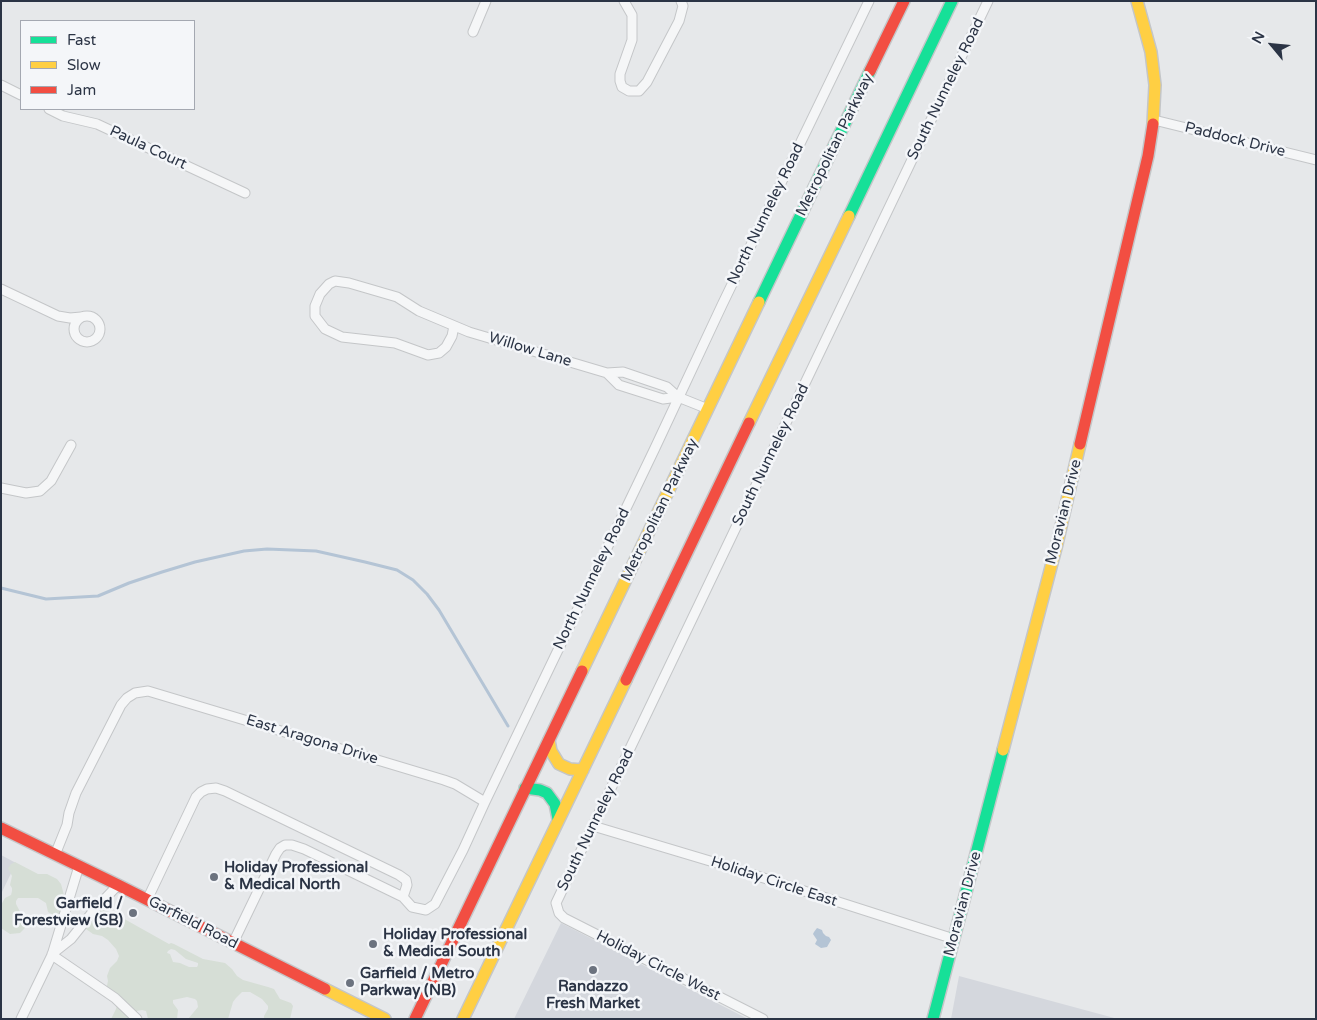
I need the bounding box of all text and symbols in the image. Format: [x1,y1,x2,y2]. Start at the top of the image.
street label: South Nunneley Road [904,15,988,163]
legend [20,20,195,110]
north arrow [1247,20,1297,70]
text: N [1248,29,1268,47]
text: Fast [67,31,96,49]
text: Slow [67,56,101,74]
street label: Metropolitan Parkway [793,71,877,219]
text: Jam [67,81,96,99]
street label: Paddock Drive [1183,119,1287,161]
street label: Paula Court [107,122,189,174]
street label: North Nunneley Road [724,140,808,288]
street label: Willow Lane [486,329,574,371]
street label: South Nunneley Road [729,381,813,529]
street label: Metropolitan Parkway [618,436,702,584]
street label: Moravian Drive [1042,458,1086,566]
street label: North Nunneley Road [550,505,634,653]
street label: East Aragona Drive [244,711,380,769]
street label: South Nunneley Road [554,746,638,894]
street label: Moravian Drive [940,850,986,958]
street label: Holiday Circle East [708,853,840,911]
place label: Holiday Professional & Medical North [224,859,368,894]
marker: Holiday Professional & Medical North [208,871,220,883]
street label: Garfield Road [145,893,241,953]
place label: Garfield / Forestview (SB) [14,895,123,930]
marker: Garfield / Forestview (SB) [127,907,139,919]
place label: Holiday Professional & Medical South [383,926,527,961]
street label: Holiday Circle West [593,927,723,1005]
marker: Holiday Professional & Medical South [367,938,379,950]
marker: Randazzo Fresh Market [587,964,599,976]
place label: Garfield / Metro Parkway (NB) [360,965,474,1000]
marker: Garfield / Metro Parkway (NB) [344,977,356,989]
place label: Randazzo Fresh Market [546,978,640,1013]

